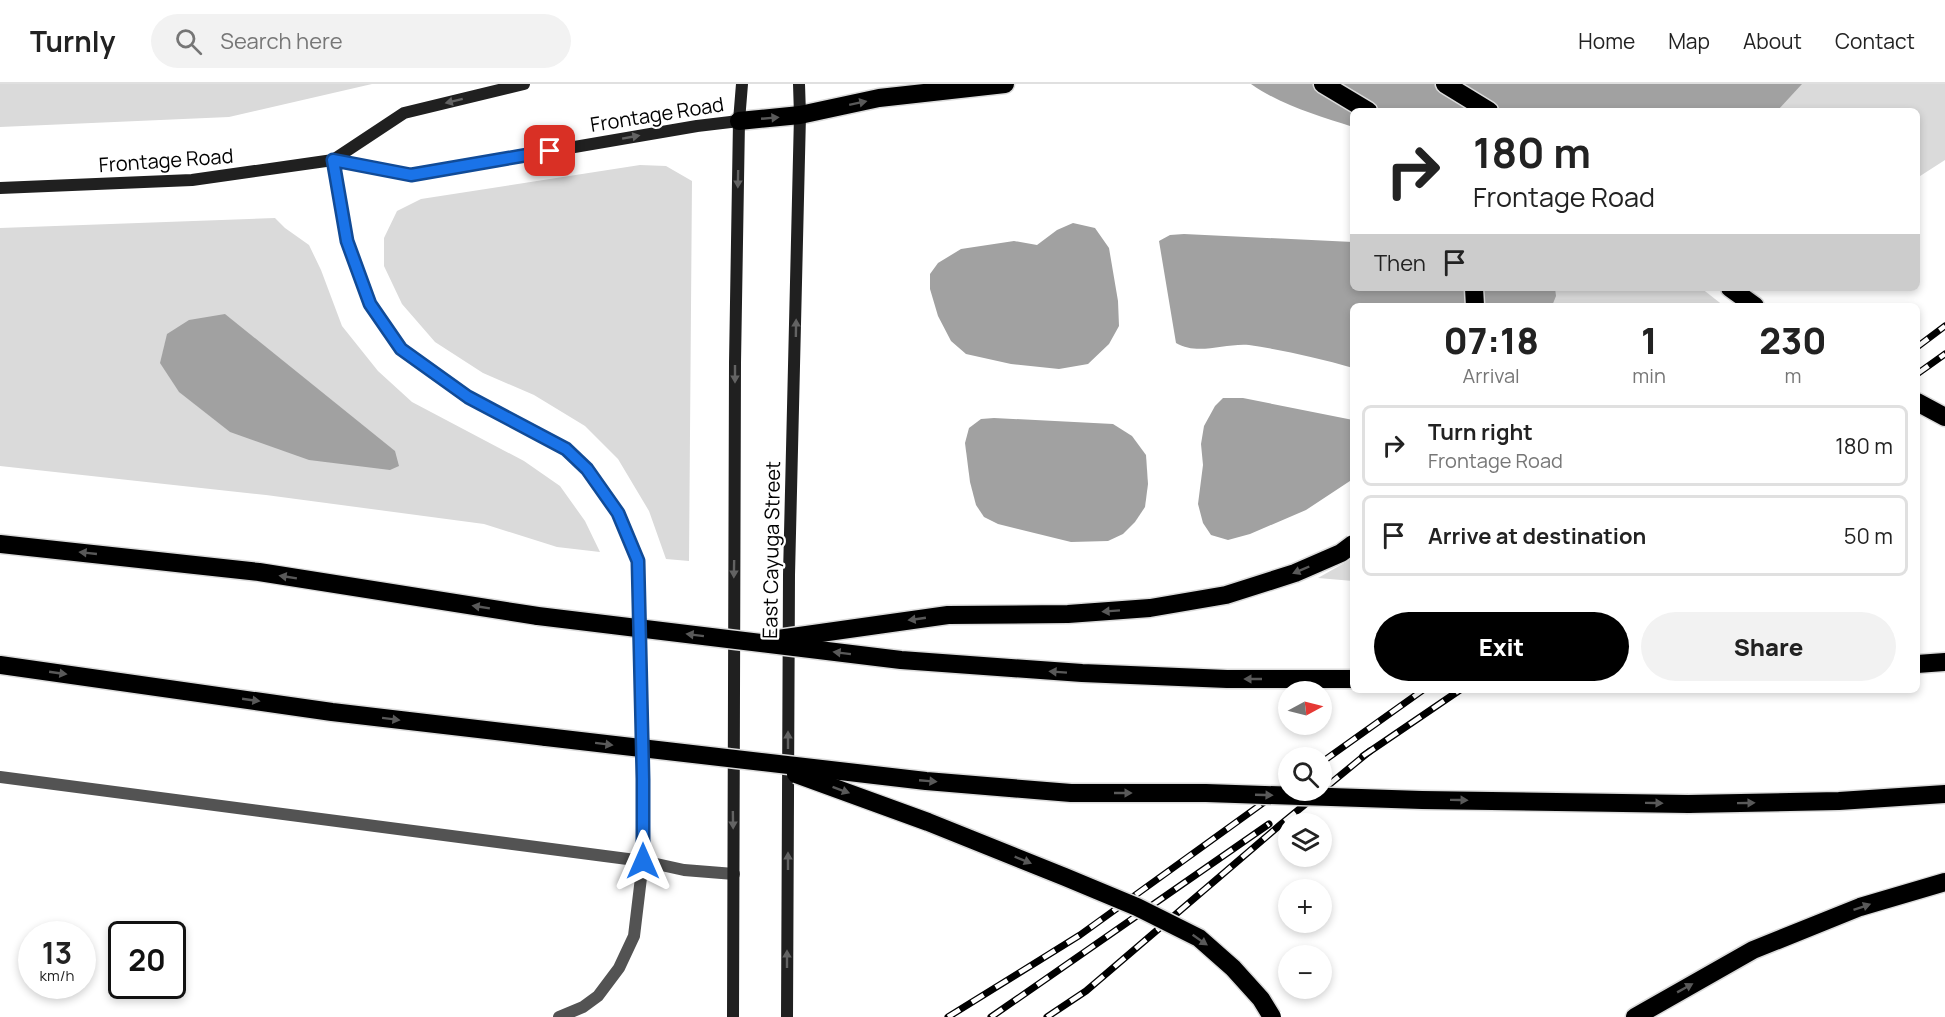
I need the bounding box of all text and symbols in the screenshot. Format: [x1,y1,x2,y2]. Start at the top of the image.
search box [151,14,571,68]
text: Turnly [30,22,115,60]
icon: search [172,25,205,58]
text: Search here [220,26,343,56]
text: Home [1578,27,1635,55]
text: Map [1668,27,1710,55]
text: About [1743,27,1802,55]
text: Contact [1835,27,1915,55]
street label: Frontage Road [588,90,726,138]
one-way arrow [445,96,464,106]
one-way arrow [848,98,867,107]
one-way arrow [760,113,779,123]
text: 180 m [1473,123,1591,181]
pin [524,125,575,176]
one-way arrow [621,132,640,141]
icon: right [1374,132,1452,210]
icon: arrive [533,134,566,167]
street label: Frontage Road [98,142,234,178]
one-way arrow [733,170,743,189]
text: Frontage Road [1473,178,1655,215]
icon: arrive [1438,246,1471,279]
text: Then [1374,248,1426,278]
text: 07:18 [1443,316,1539,365]
text: 1 [1641,316,1657,365]
text: 230 [1759,316,1827,365]
one-way arrow [791,319,801,338]
text: Arrival [1463,362,1520,389]
text: min [1632,362,1666,389]
text: m [1784,362,1801,389]
one-way arrow [730,365,740,384]
text: Turn right [1428,417,1533,447]
icon: right [1377,429,1410,462]
text: 180 m [1835,431,1893,461]
text: Frontage Road [1428,447,1563,474]
street label: East Cayuga Street [756,461,786,639]
icon: arrive [1377,519,1410,552]
text: Arrive at destination [1428,521,1646,551]
text: 50 m [1844,521,1893,551]
one-way arrow [79,548,98,558]
one-way arrow [729,560,739,579]
one-way arrow [1291,565,1309,575]
one-way arrow [278,572,297,581]
one-way arrow [471,602,490,611]
one-way arrow [1102,606,1121,616]
button: Exit [1374,612,1629,681]
button: Share [1641,612,1896,681]
one-way arrow [907,615,926,624]
one-way arrow [685,630,704,640]
one-way arrow [833,648,852,658]
one-way arrow [1048,667,1067,676]
one-way arrow [49,669,68,678]
one-way arrow [1243,674,1262,684]
north arrow [1278,681,1332,735]
map controls [1278,681,1332,999]
one-way arrow [242,696,261,705]
one-way arrow [381,714,400,723]
one-way arrow [783,730,793,749]
one-way arrow [595,739,614,749]
button: search [1278,747,1332,801]
one-way arrow [919,776,938,786]
one-way arrow [832,786,850,795]
one-way arrow [1114,788,1133,798]
one-way arrow [1255,790,1274,799]
one-way arrow [1450,795,1469,805]
one-way arrow [1645,798,1664,808]
one-way arrow [1737,798,1756,808]
one-way arrow [729,810,738,829]
button: layers [1278,813,1332,867]
position arrow [611,829,675,893]
one-way arrow [783,851,793,870]
one-way arrow [1014,856,1032,865]
button: + [1278,879,1332,933]
one-way arrow [1853,901,1871,911]
speed limit sign: 20 [108,921,186,999]
text: 13 [42,932,72,973]
one-way arrow [1191,934,1207,946]
button: − [1278,945,1332,999]
one-way arrow [782,950,792,969]
text: km/h [40,965,74,986]
one-way arrow [1677,982,1693,993]

